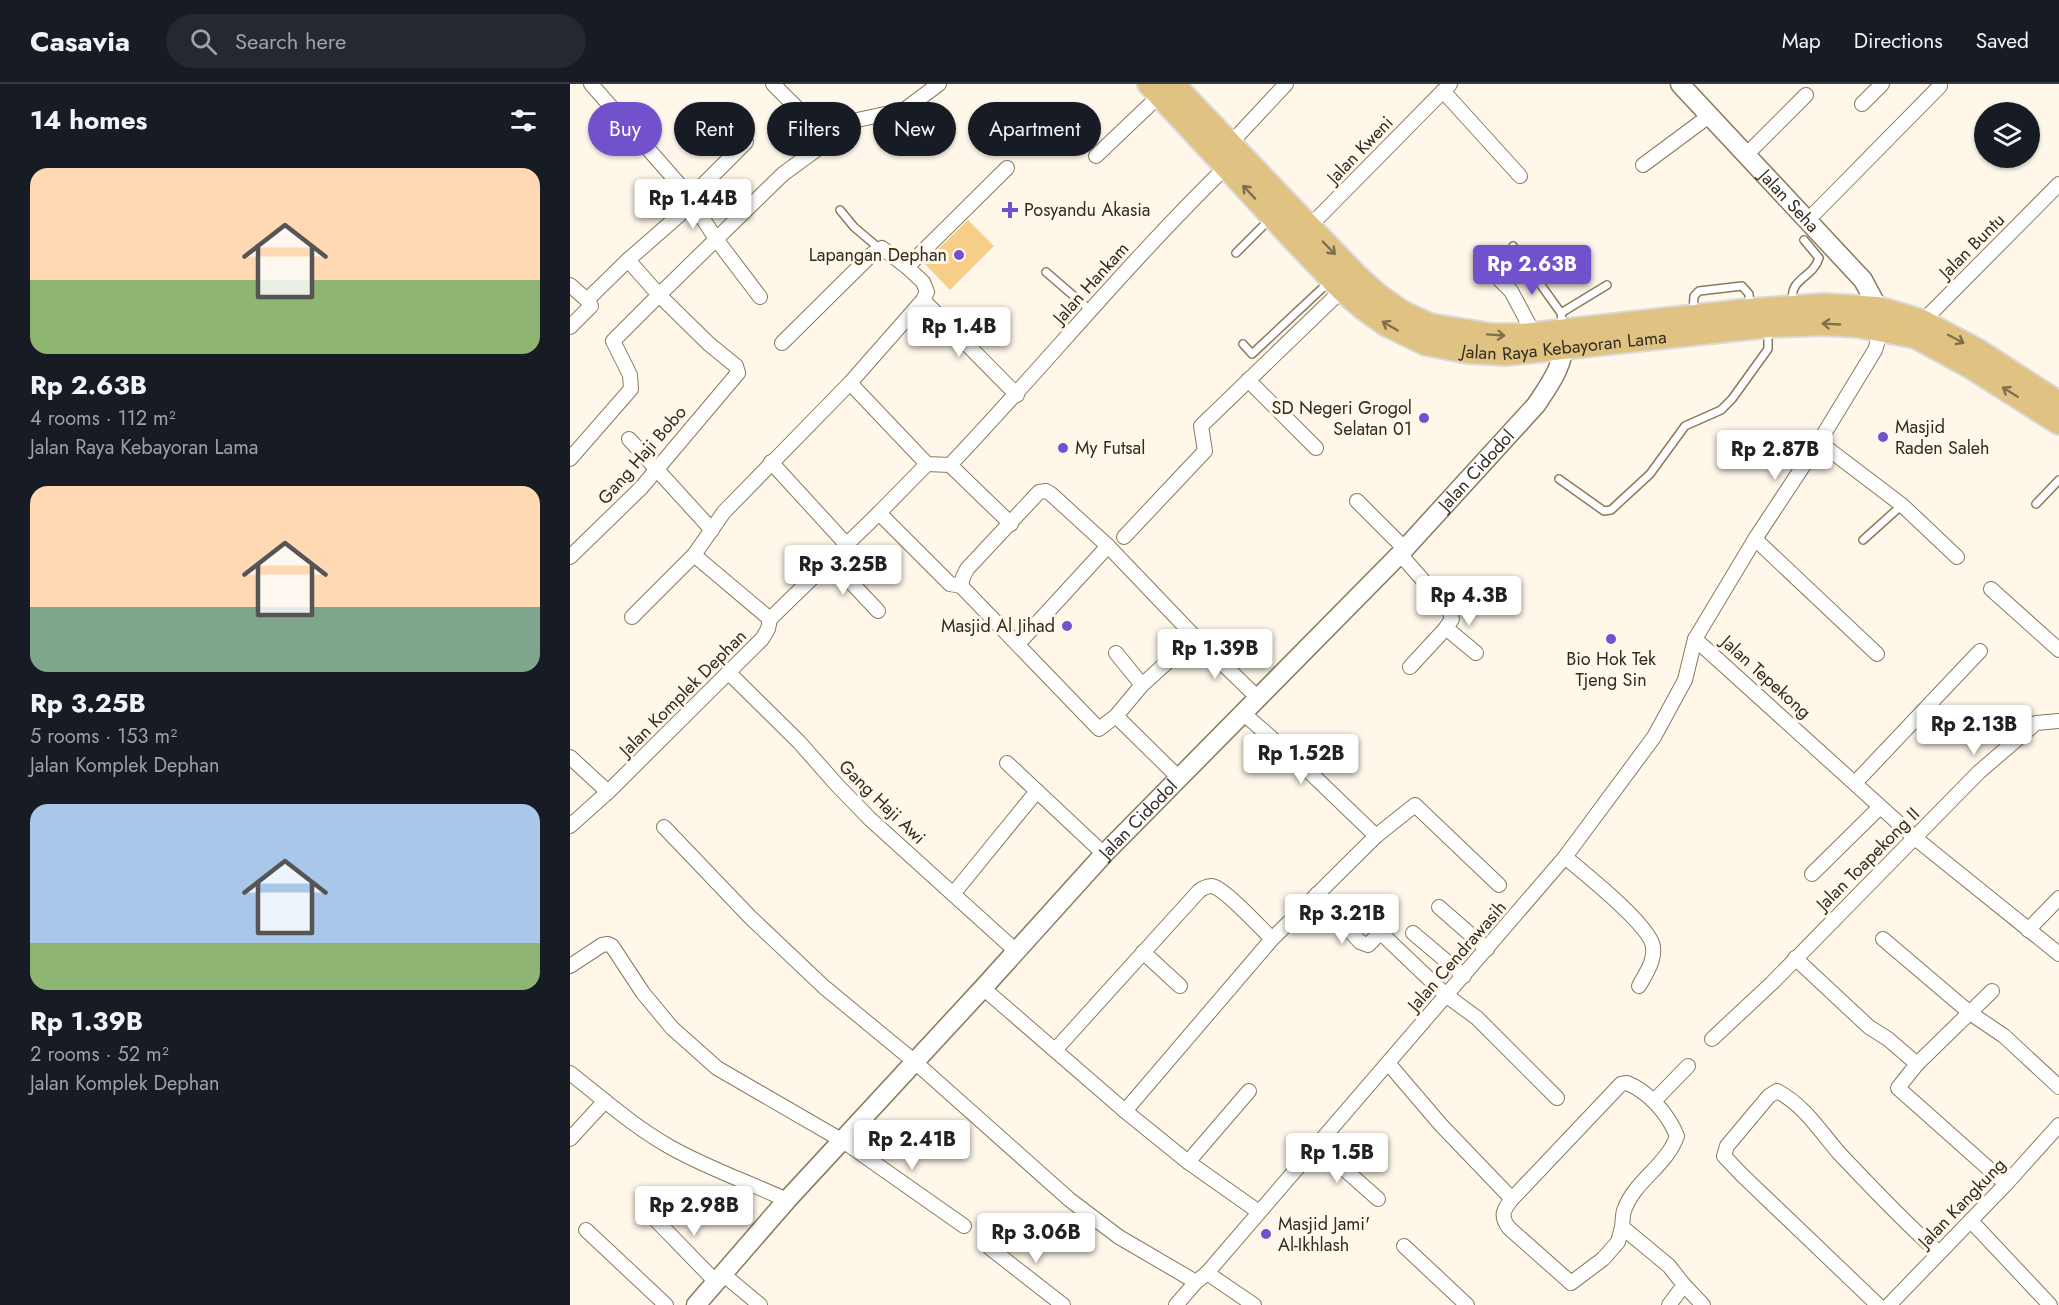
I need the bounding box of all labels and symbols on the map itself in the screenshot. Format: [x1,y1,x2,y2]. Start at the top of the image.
street label: Jalan Kweni [1320,110,1399,191]
street label: Jalan Seha [1752,162,1825,238]
pin: Rp 1.44B [631,179,755,230]
one-way arrow [1242,185,1256,200]
place label: Posyandu Akasia [1024,197,1151,223]
marker: Posyandu Akasia [1001,201,1019,219]
street label: Jalan Buntu [1932,207,2011,286]
street label: Jalan Hankam [1046,236,1135,331]
one-way arrow [1322,241,1337,256]
place label: Lapangan Dephan [809,242,947,268]
pin: Rp 2.63B [1470,245,1594,296]
marker: Lapangan Dephan [952,248,966,262]
pin: Rp 1.4B [904,307,1014,358]
one-way arrow [1821,319,1841,330]
one-way arrow [1382,320,1399,332]
street label: Jalan Raya Kebayoran Lama [1457,324,1668,367]
one-way arrow [1486,329,1506,340]
one-way arrow [1947,333,1964,345]
one-way arrow [2002,385,2019,397]
place label: SD Negeri Grogol Selatan 01 [1272,395,1412,442]
street label: Gang Haji Bobo [592,400,693,510]
marker: SD Negeri Grogol Selatan 01 [1417,411,1431,425]
place label: Masjid Raden Saleh [1895,414,1990,461]
street label: Jalan Cidodol [1431,424,1520,518]
pin: Rp 2.87B [1713,430,1837,481]
marker: Masjid Raden Saleh [1876,430,1890,444]
place label: My Futsal [1075,435,1145,461]
marker: My Futsal [1056,441,1070,455]
pin: Rp 3.25B [781,545,905,596]
pin: Rp 4.3B [1414,576,1524,627]
place label: Masjid Al Jihad [941,613,1055,639]
marker: Masjid Al Jihad [1060,619,1074,633]
street label: Jalan Komplek Dephan [612,624,752,764]
street label: Jalan Tepekong [1714,628,1817,725]
pin: Rp 1.39B [1153,629,1277,680]
marker: Bio Hok Tek Tjeng Sin [1604,632,1618,646]
place label: Bio Hok Tek Tjeng Sin [1566,646,1656,693]
pin: Rp 2.13B [1912,705,2036,756]
pin: Rp 1.52B [1239,734,1363,785]
street label: Gang Haji Awi [833,754,931,850]
street label: Jalan Cidodol [1092,774,1183,866]
street label: Jalan Toapekong II [1809,802,1925,918]
pin: Rp 3.21B [1280,894,1404,945]
street label: Jalan Cendrawasih [1400,895,1512,1018]
pin: Rp 2.41B [850,1120,974,1171]
pin: Rp 1.5B [1282,1133,1392,1184]
street label: Jalan Kangkung [1911,1152,2012,1255]
pin: Rp 2.98B [632,1186,756,1237]
place label: Masjid Jami' Al-Ikhlash [1278,1211,1370,1258]
pin: Rp 3.06B [974,1213,1098,1264]
marker: Masjid Jami' Al-Ikhlash [1259,1227,1273,1241]

